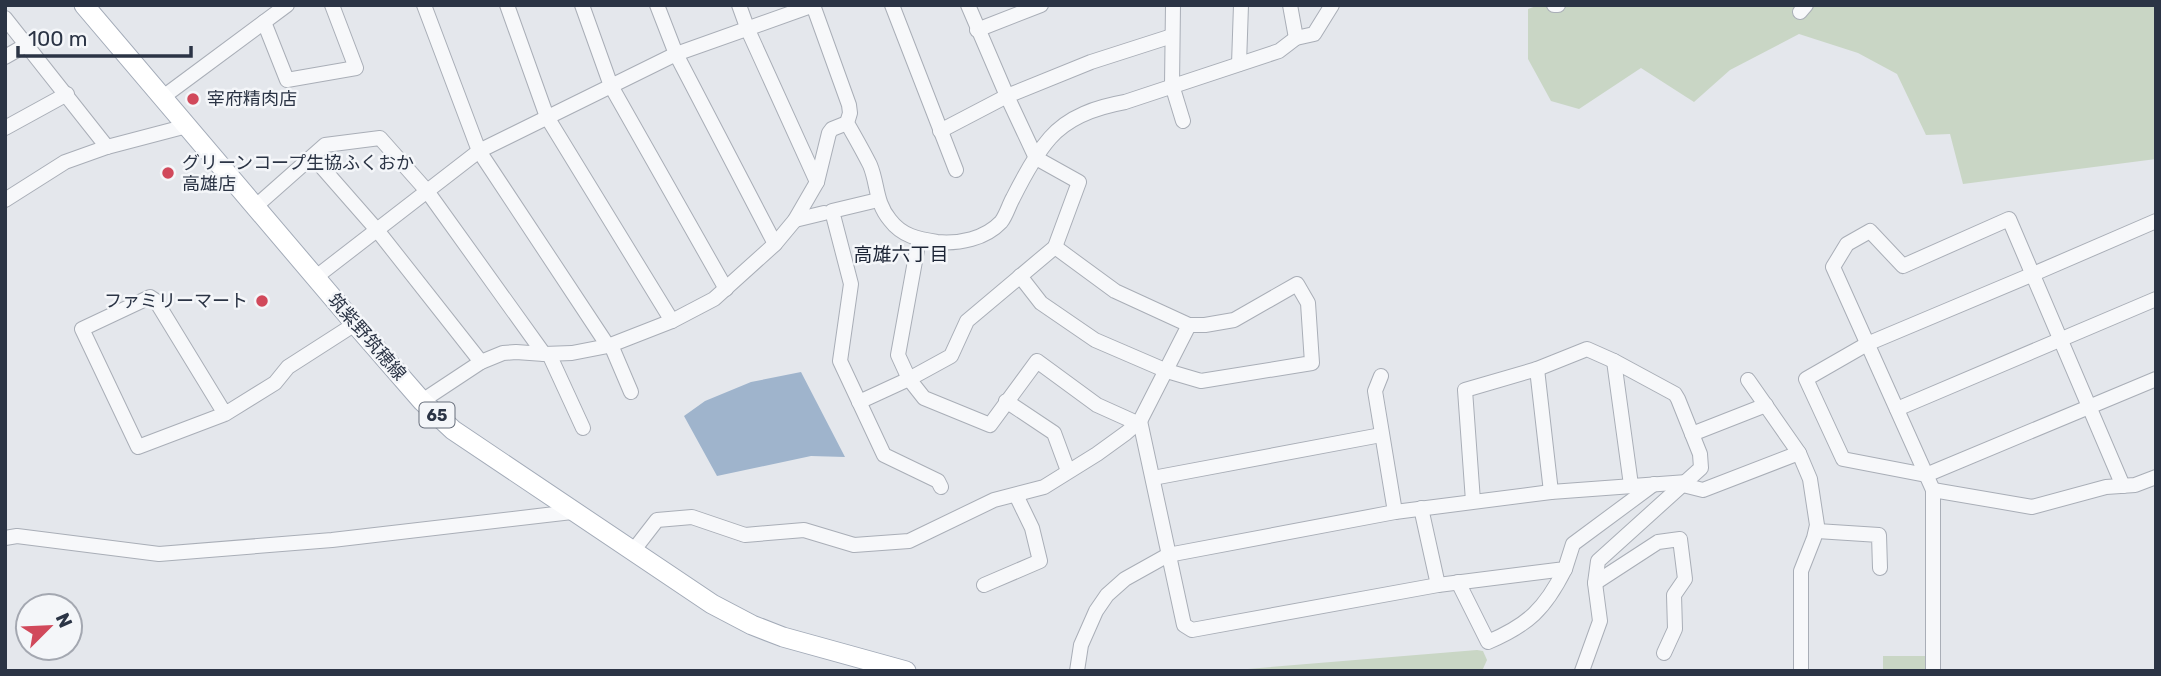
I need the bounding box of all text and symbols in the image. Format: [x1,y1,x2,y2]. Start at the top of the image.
scale bar [18,14,191,58]
text: 100 m [28,26,87,51]
place label: 宰府精肉店 [207,88,297,110]
marker: 宰府精肉店 [185,91,201,107]
place label: グリーンコープ生協ふくおか 高雄店 [182,152,414,195]
marker: グリーンコープ生協ふくおか 高雄店 [160,165,176,181]
district label: 高雄六丁目 [853,243,949,266]
street label: 筑紫野筑穂線 [323,289,411,385]
place label: ファミリーマート [104,290,248,312]
marker: ファミリーマート [254,293,270,309]
road number: 65 [420,402,454,428]
north arrow [14,592,84,662]
text: N [51,609,77,631]

